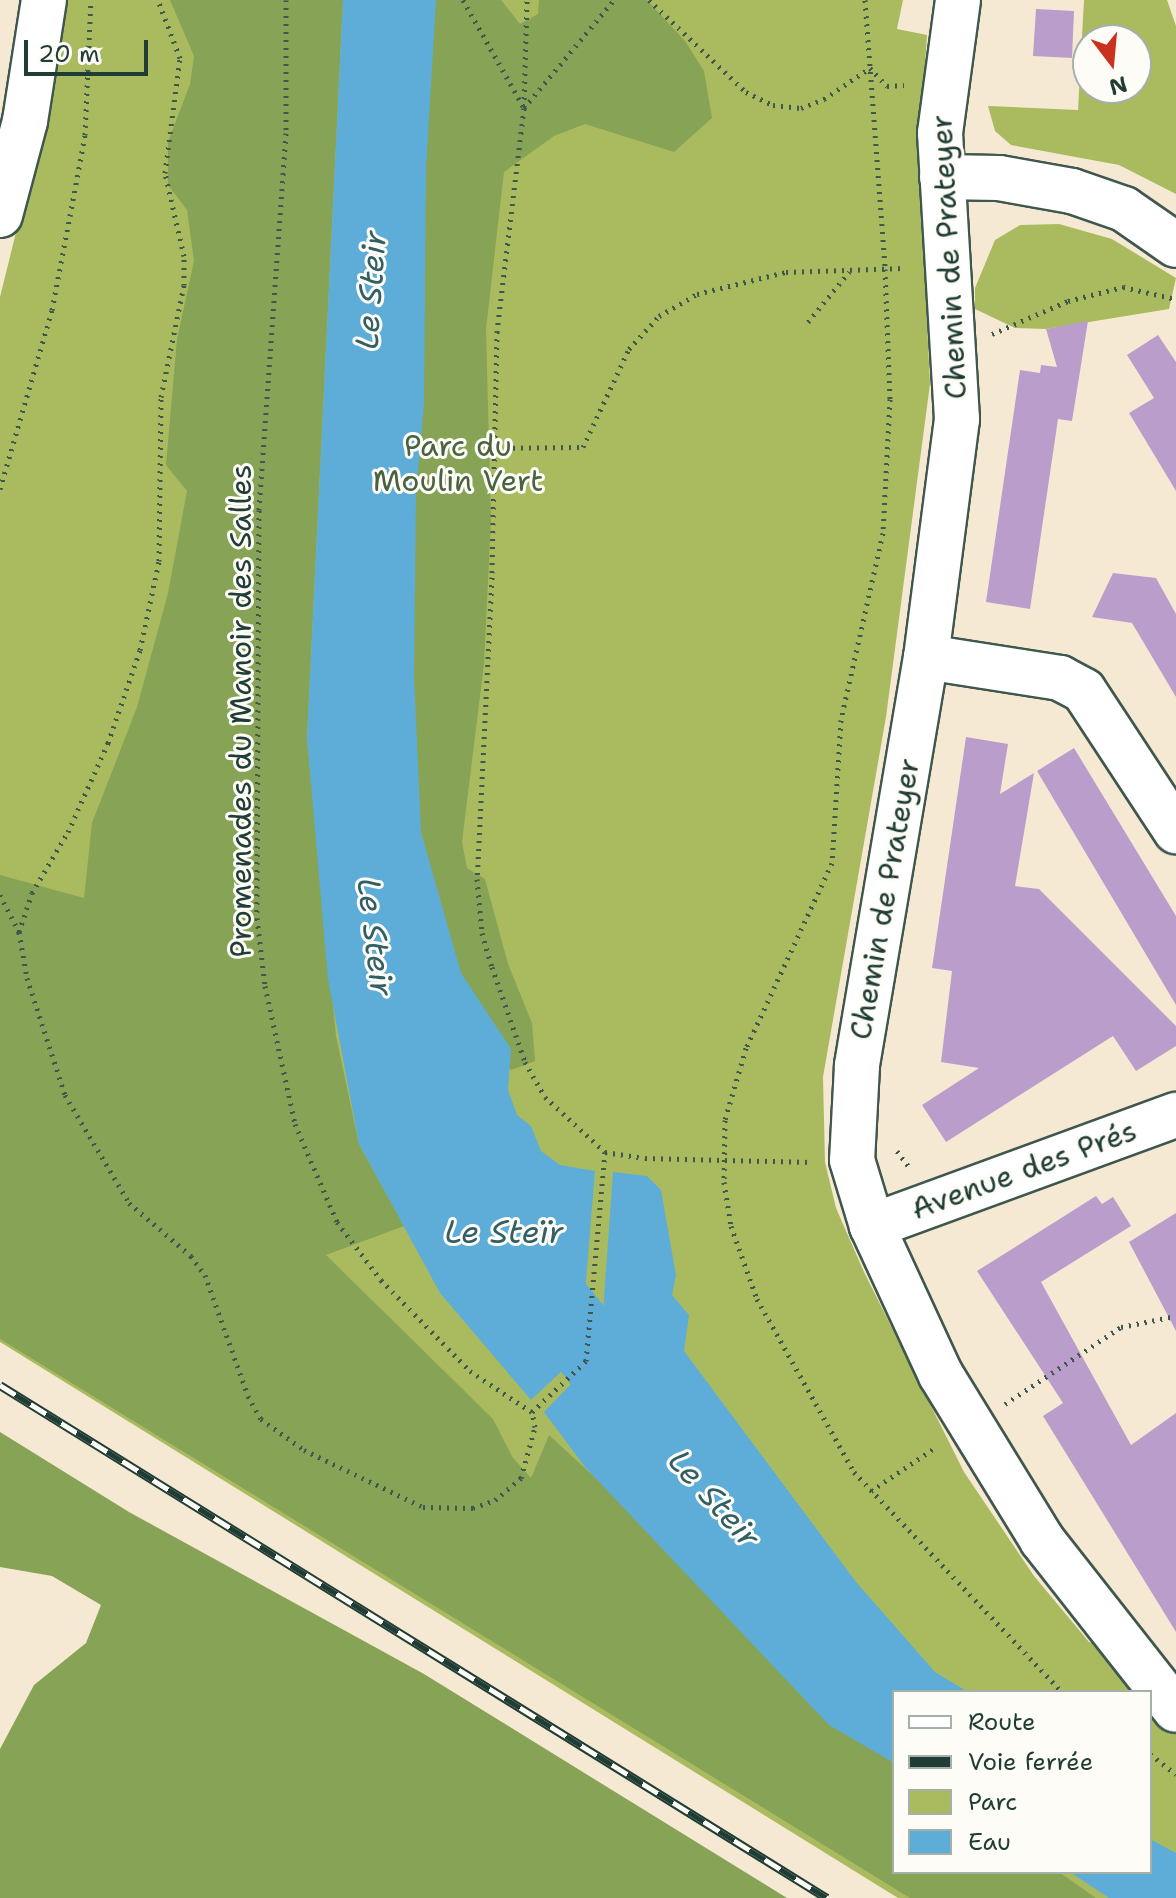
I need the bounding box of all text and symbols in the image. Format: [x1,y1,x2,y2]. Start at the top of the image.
scale bar [28,24,152,74]
north arrow [1072,24,1152,104]
text: 20 m [38,38,100,70]
text: N [1106,69,1131,102]
street label: Chemin de Prateyer [924,114,974,400]
water label: Le Steir [348,229,394,351]
park label: Parc du Moulin Vert [373,428,543,498]
street label: Promenades du Manoir des Salles [223,464,259,958]
street label: Chemin de Prateyer [843,755,927,1043]
water label: Le Steir [349,876,401,998]
street label: Avenue des Prés [906,1113,1142,1227]
water label: Le Steïr [444,1213,564,1251]
water label: Le Steir [660,1442,768,1556]
legend [892,1690,1152,1874]
text: Route [968,1706,1036,1738]
text: Voie ferrée [968,1746,1093,1778]
text: Parc [968,1786,1017,1818]
text: Eau [968,1826,1011,1858]

